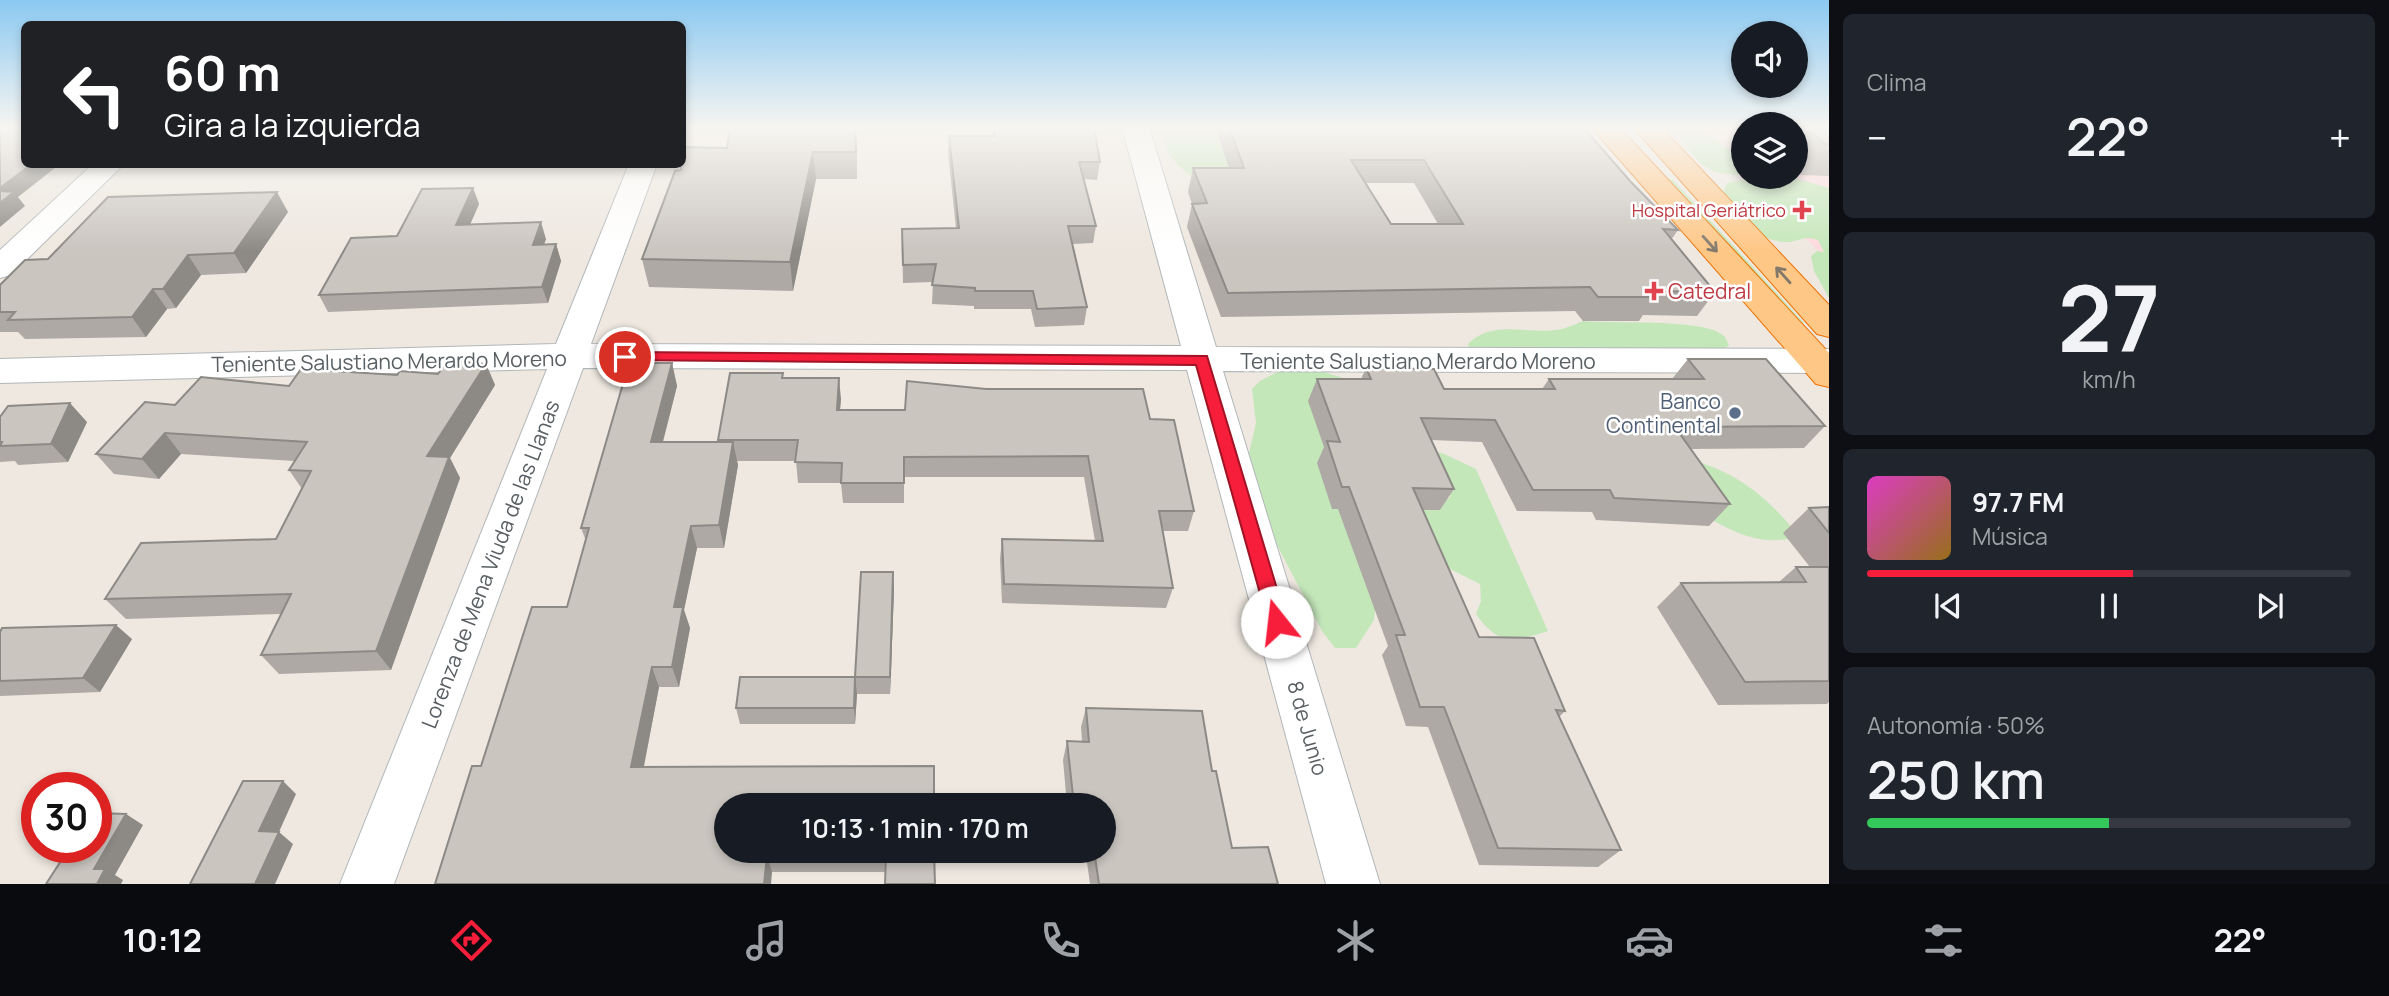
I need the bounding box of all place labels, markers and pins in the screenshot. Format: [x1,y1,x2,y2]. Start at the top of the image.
place label: Hospital Geriátrico [1632,198,1786,222]
marker: Hospital Geriátrico [1792,200,1812,220]
place label: Catedral [1668,277,1751,305]
marker: Catedral [1646,283,1662,299]
pin [595,327,655,387]
place label: Banco Continental [1606,387,1721,439]
marker: Banco Continental [1727,405,1743,421]

